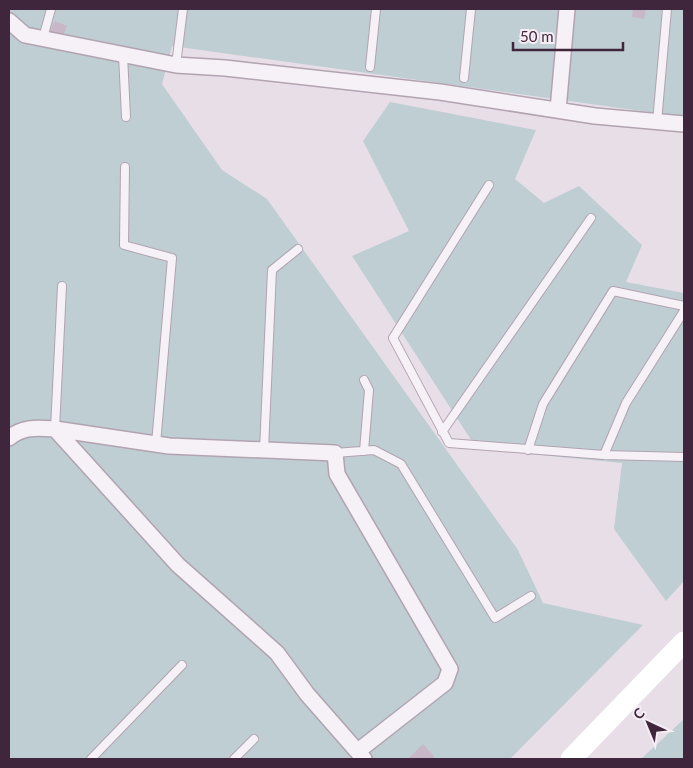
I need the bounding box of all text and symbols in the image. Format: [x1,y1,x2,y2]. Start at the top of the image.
scale bar [513,20,623,52]
text: 50 m [520,27,554,45]
north arrow [623,698,673,748]
text: С [629,703,648,723]

